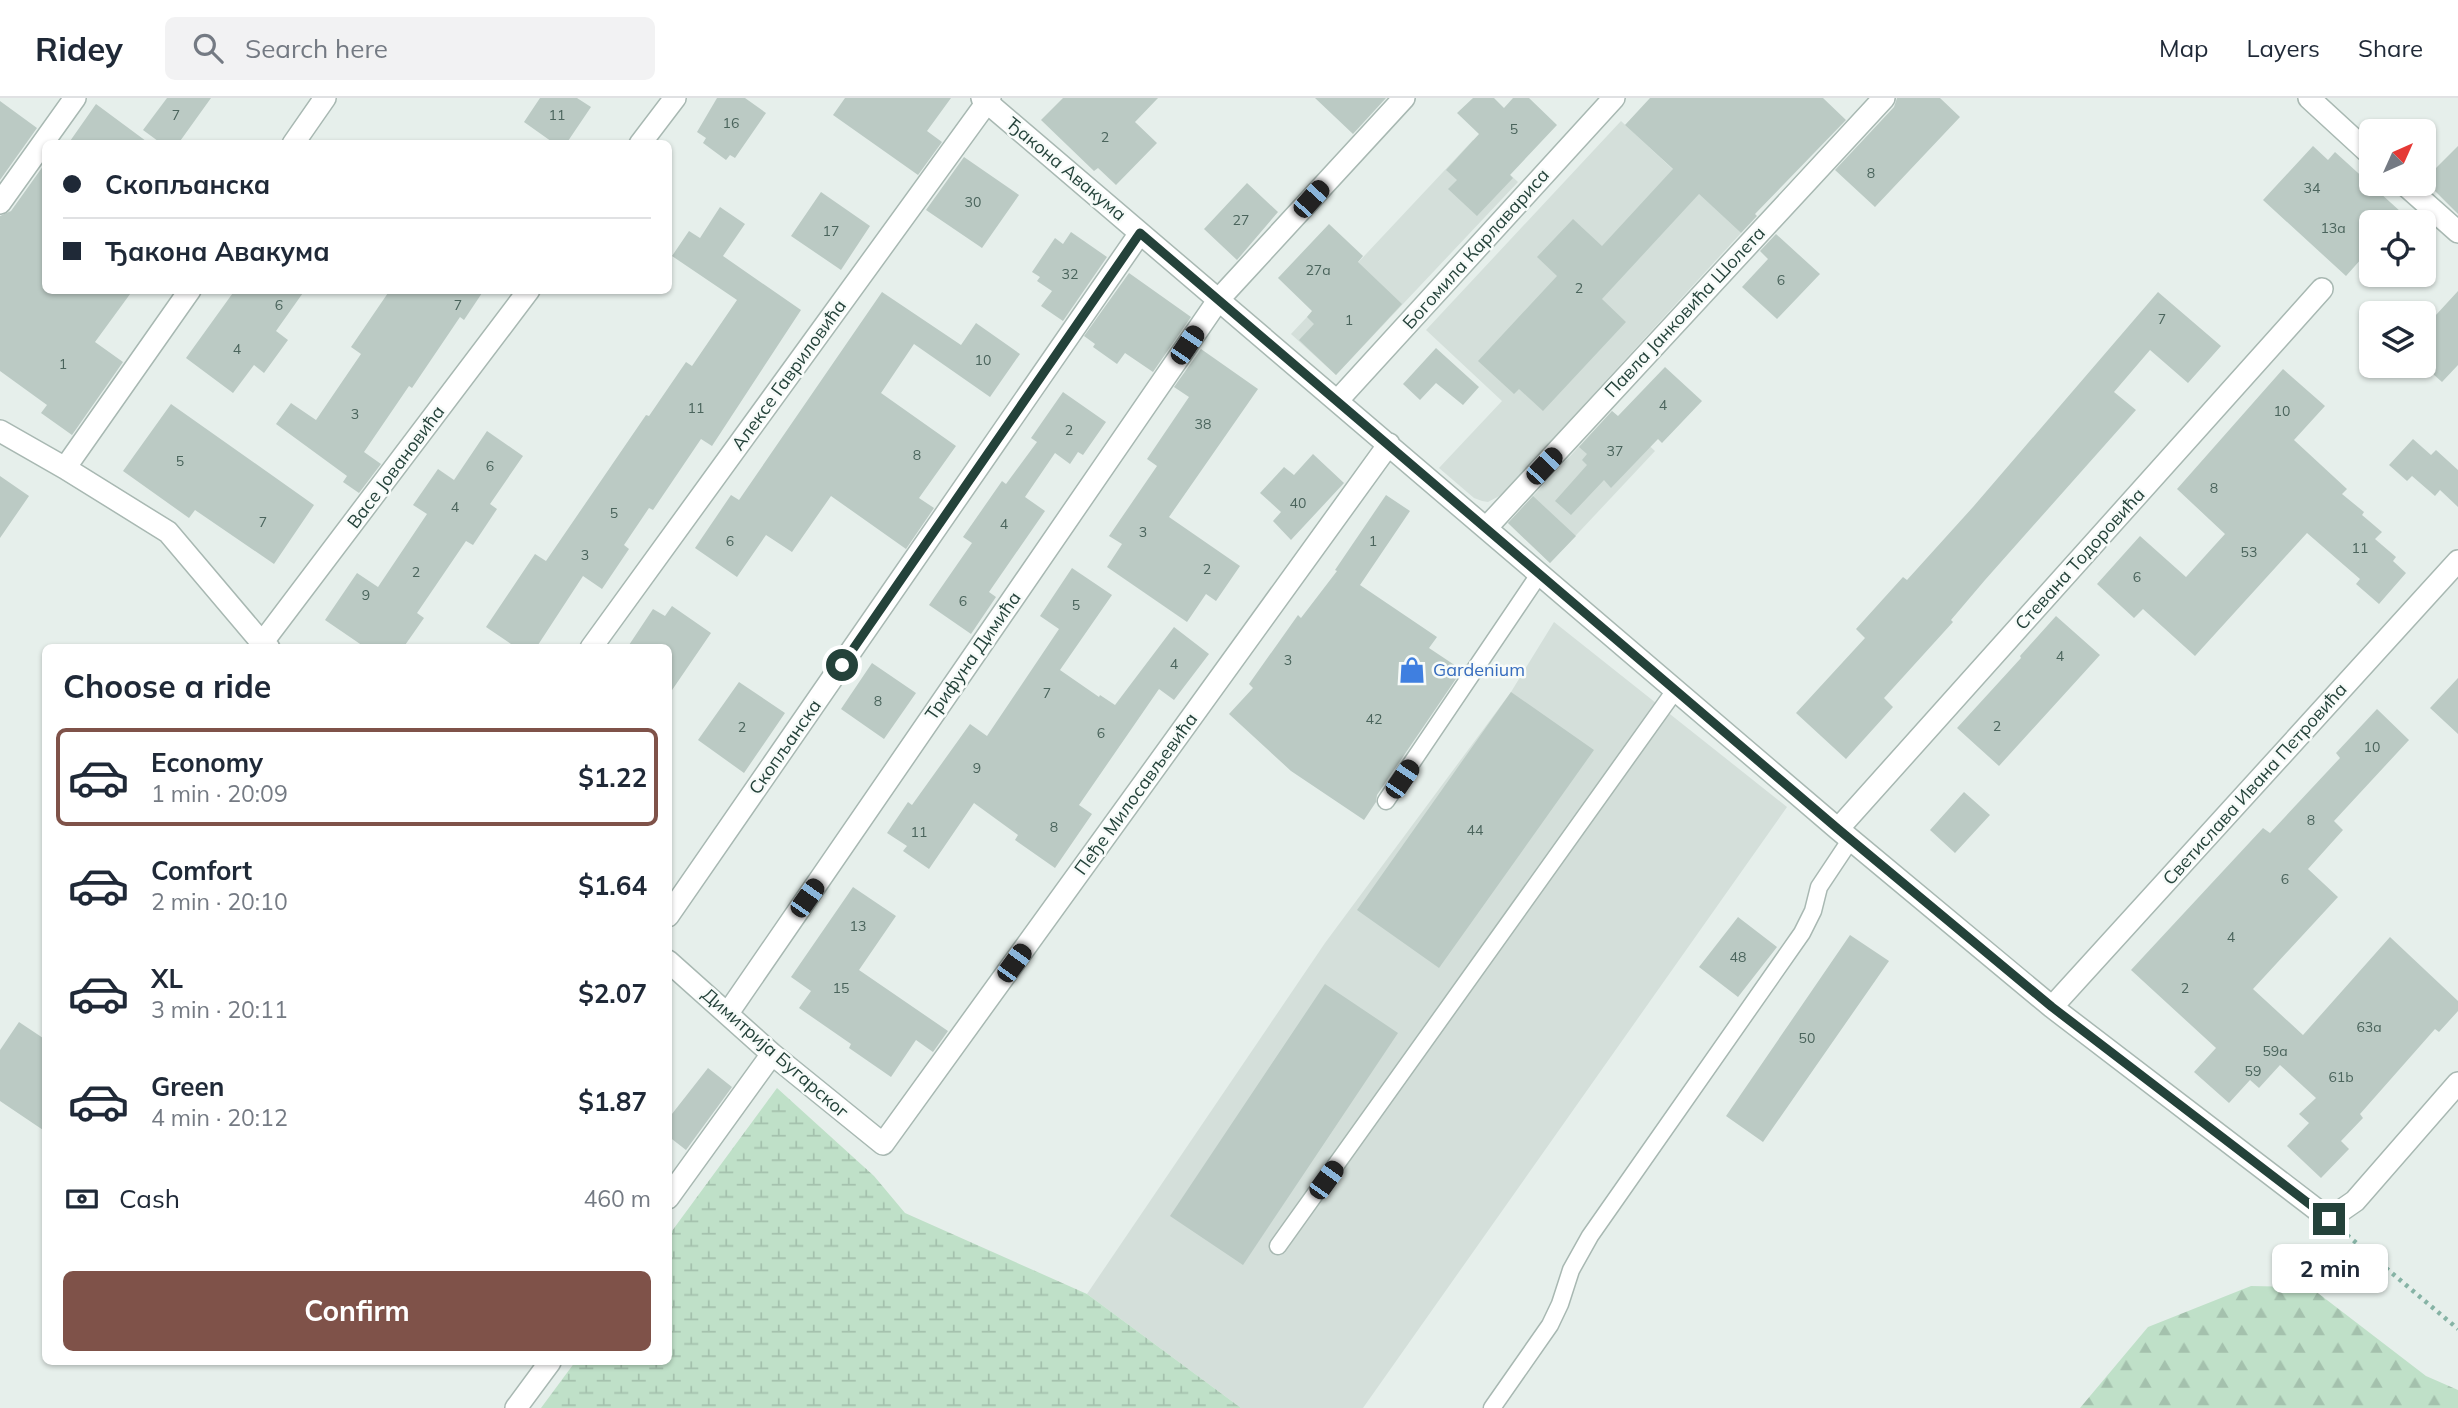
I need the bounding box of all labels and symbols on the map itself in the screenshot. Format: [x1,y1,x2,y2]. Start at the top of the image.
house number: 7 [172,106,180,124]
house number: 11 [549,106,565,124]
street label: Ђакона Авакума [1002,112,1131,226]
house number: 16 [723,114,739,132]
north arrow [2359,119,2436,196]
house number: 5 [1510,120,1518,138]
house number: 2 [1101,128,1109,146]
street label: Богомила Карлавариса [1397,164,1554,334]
house number: 8 [1867,164,1875,182]
car [1290,176,1333,222]
house number: 34 [2304,179,2321,197]
house number: 30 [965,193,981,211]
house number: 27 [1233,211,1249,229]
house number: 13a [2320,219,2346,237]
street label: Павла Јанковића Шолета [1599,221,1770,402]
house number: 17 [823,222,839,240]
house number: 27a [1305,261,1331,279]
house number: 32 [1062,265,1078,283]
house number: 6 [1777,271,1785,289]
house number: 2 [1575,279,1583,297]
street label: Алексе Гавриловића [726,295,851,455]
house number: 6 [275,296,283,314]
house number: 7 [454,296,462,314]
house number: 7 [2158,310,2166,328]
house number: 1 [1345,311,1353,329]
car [1167,322,1208,368]
house number: 4 [233,340,242,358]
house number: 10 [975,351,991,369]
house number: 1 [59,355,67,373]
house number: 4 [1659,396,1668,414]
house number: 11 [688,399,704,417]
street label: Васе Јовановића [342,401,449,533]
house number: 10 [2274,402,2290,420]
house number: 3 [351,405,359,423]
house number: 38 [1195,415,1211,433]
house number: 2 [1065,421,1073,439]
house number: 37 [1607,442,1623,460]
car [1522,443,1567,489]
house number: 8 [913,446,921,464]
house number: 5 [176,452,184,470]
house number: 6 [486,457,494,475]
house number: 8 [2210,479,2218,497]
street label: Стевана Тодоровића [2010,483,2149,634]
house number: 40 [1290,494,1306,512]
house number: 4 [451,498,460,516]
house number: 5 [610,504,618,522]
house number: 7 [259,513,267,531]
house number: 4 [1000,515,1009,533]
house number: 3 [1139,523,1147,541]
house number: 6 [726,532,734,550]
house number: 1 [1369,532,1377,550]
house number: 11 [2352,539,2368,557]
house number: 53 [2241,543,2257,561]
house number: 3 [581,546,589,564]
house number: 2 [1203,560,1211,578]
house number: 2 [412,563,420,581]
house number: 6 [2133,568,2141,586]
house number: 9 [362,586,370,604]
street label: Трифуна Димића [920,587,1026,724]
house number: 6 [959,592,967,610]
house number: 5 [1072,596,1080,614]
house number: 4 [2056,647,2065,665]
route start [826,649,858,681]
house number: 3 [1284,651,1292,669]
house number: 4 [1170,655,1179,673]
shop icon: Gardenium [1397,655,1427,685]
place label: Gardenium [1433,658,1525,681]
street label: Светислава Ивана Петровића [2158,678,2352,890]
house number: 7 [1043,684,1051,702]
house number: 8 [874,692,882,710]
street label: Скопљанска [743,695,826,799]
street label: Пеђе Милосављевића [1069,708,1202,879]
house number: 42 [1366,710,1382,728]
house number: 2 [1993,717,2001,735]
house number: 2 [738,718,746,736]
house number: 6 [1097,724,1105,742]
house number: 10 [2364,738,2380,756]
car [1382,756,1423,802]
house number: 9 [973,759,981,777]
house number: 8 [2307,811,2315,829]
house number: 8 [1050,818,1058,836]
house number: 44 [1467,821,1484,839]
house number: 11 [911,823,927,841]
house number: 6 [2281,870,2289,888]
car [787,875,828,921]
house number: 13 [850,917,866,935]
house number: 4 [2227,928,2236,946]
car [994,940,1035,986]
house number: 48 [1730,948,1746,966]
house number: 15 [833,979,849,997]
house number: 2 [2181,979,2189,997]
street label: Димитрија Бугарског [697,983,853,1123]
house number: 63a [2356,1018,2382,1036]
house number: 50 [1799,1029,1815,1047]
house number: 59a [2262,1042,2288,1060]
house number: 59 [2245,1062,2261,1080]
house number: 61b [2328,1068,2354,1086]
car [1306,1157,1347,1203]
route end [2313,1203,2345,1235]
callout: 2 min [2271,1244,2387,1292]

